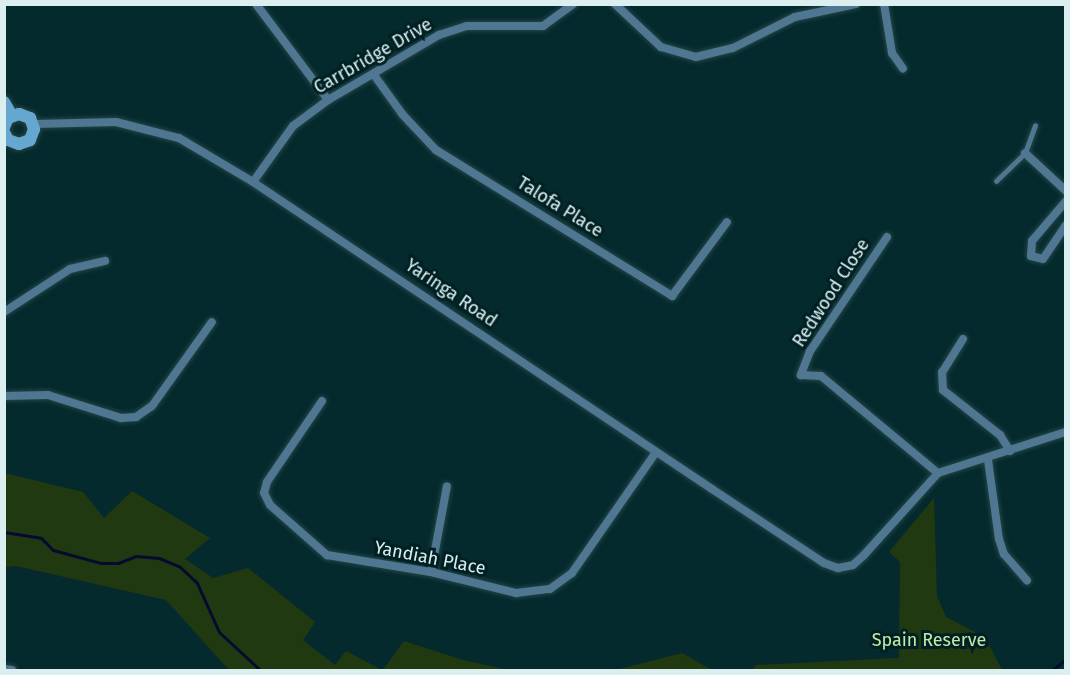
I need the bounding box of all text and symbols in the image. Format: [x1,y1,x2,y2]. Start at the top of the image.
street label: Carrbridge Drive [310,13,436,99]
street label: Talofa Place [513,172,607,242]
street label: Redwood Close [788,235,874,351]
street label: Yaringa Road [401,254,501,332]
street label: Yandiah Place [372,537,488,579]
park label: Spain Reserve [872,629,986,651]

